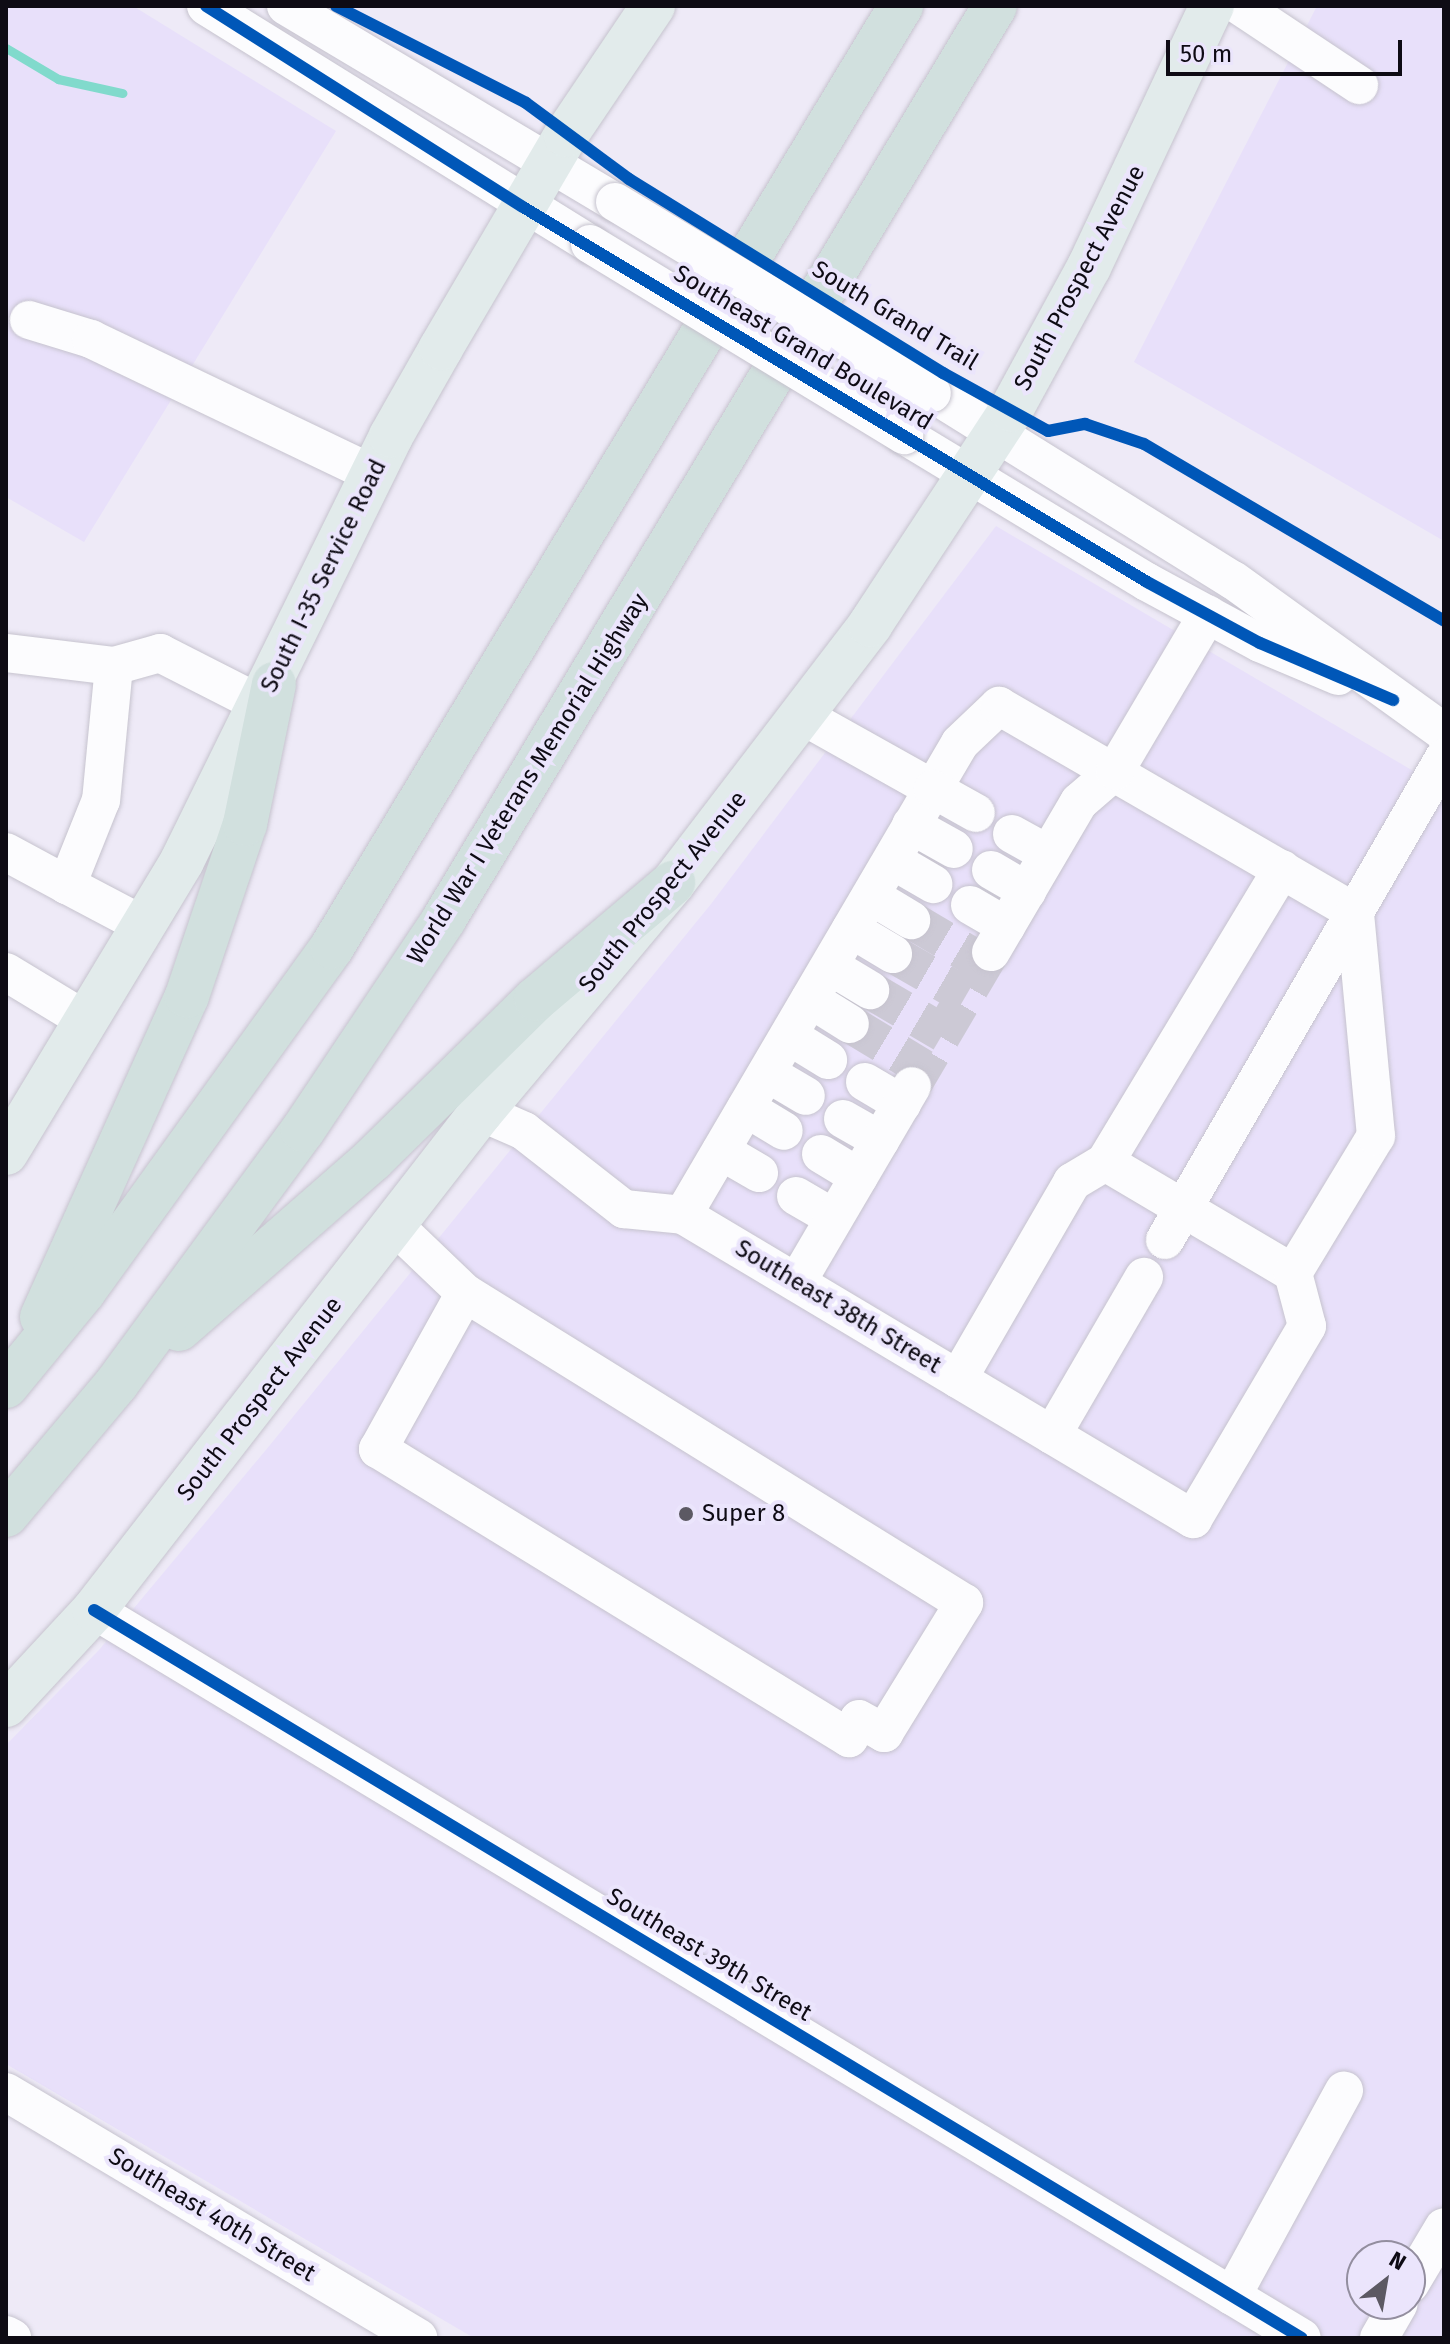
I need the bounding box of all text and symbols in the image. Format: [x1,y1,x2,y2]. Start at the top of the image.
scale bar [1170,24,1406,74]
text: 50 m [1180,40,1232,68]
street label: South Prospect Avenue [1008,160,1152,396]
street label: South Grand Trail [807,255,983,377]
street label: Southeast Grand Boulevard [668,259,938,437]
street label: South I-35 Service Road [255,455,393,697]
street label: World War I Veterans Memorial Highway [401,588,655,970]
street label: South Prospect Avenue [573,785,753,999]
street label: Southeast 38th Street [730,1234,946,1380]
street label: South Prospect Avenue [171,1291,349,1507]
place label: Super 8 [702,1500,785,1528]
marker: Super 8 [677,1505,695,1523]
street label: Southeast 39th Street [601,1882,817,2028]
street label: Southeast 40th Street [103,2142,321,2288]
north arrow [1346,2240,1426,2320]
text: N [1384,2245,1411,2276]

